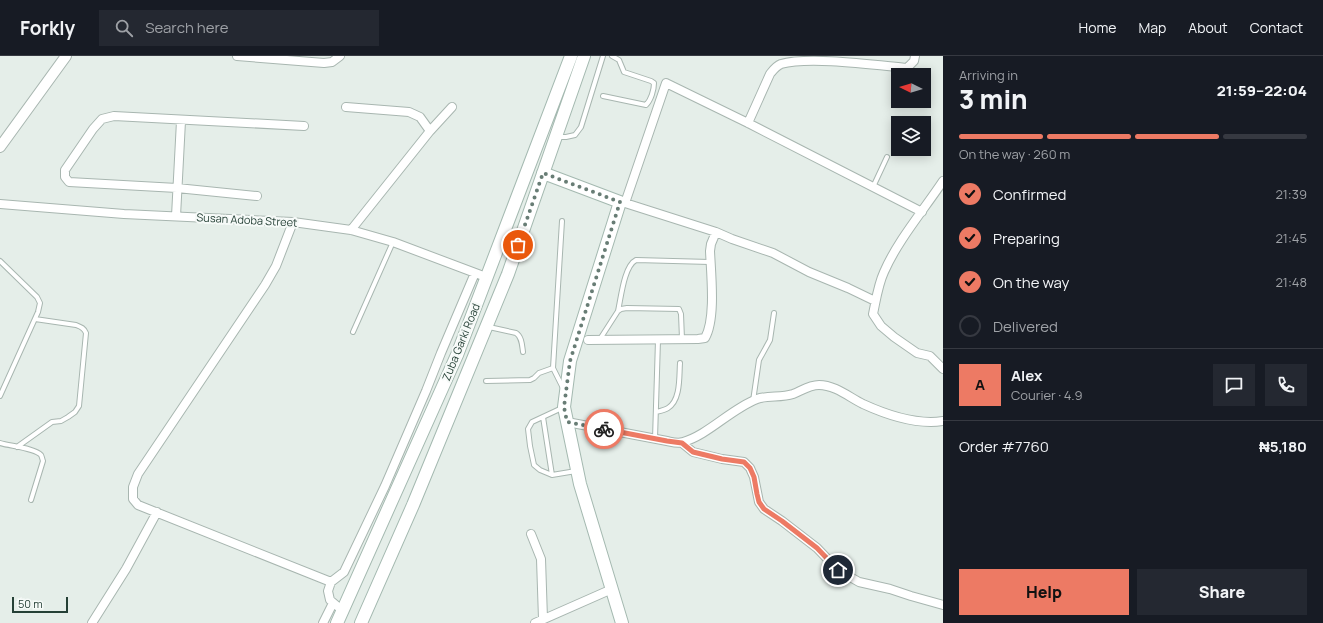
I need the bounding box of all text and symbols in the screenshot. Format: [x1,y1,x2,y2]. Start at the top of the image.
search box [99,10,379,46]
text: Forkly [20,15,75,41]
icon: search [113,17,135,39]
text: Search here [145,17,229,38]
text: Home [1079,18,1116,37]
text: Map [1138,18,1166,37]
text: About [1188,18,1228,37]
text: Contact [1250,18,1303,37]
text: Arriving in [959,66,1018,84]
north arrow [891,68,931,108]
map controls [891,68,931,156]
text: 21:59–22:04 [1217,80,1307,101]
text: 3 min [959,81,1028,117]
button: layers [891,116,931,156]
text: On the way · 260 m [959,145,1070,163]
icon: check [959,183,981,205]
text: Confirmed [993,184,1066,205]
text: 21:39 [1275,185,1307,203]
street label: Susan Adoba Street [196,209,298,230]
icon: check [959,227,981,249]
pin [501,228,535,262]
text: Preparing [993,228,1060,249]
text: 21:45 [1275,229,1307,247]
icon: bag [507,234,529,256]
icon: check [959,271,981,293]
text: On the way [993,272,1069,293]
text: 21:48 [1275,273,1307,291]
street label: Zuba Garki Road [438,301,483,383]
text: Delivered [993,316,1058,337]
button: chat [1213,364,1255,406]
button: phone [1265,364,1307,406]
text: Alex [1011,365,1042,386]
text: A [975,374,985,395]
text: Courier · 4.9 [1011,386,1083,404]
courier [584,409,624,449]
icon: bike [593,418,615,440]
text: Order #7760 [959,436,1049,457]
text: ₦5,180 [1259,436,1307,457]
pin [821,553,855,587]
icon: home [827,559,849,581]
button: Help [959,569,1129,615]
button: Share [1137,569,1307,615]
scale bar [12,595,68,614]
text: 50 m [18,596,43,611]

